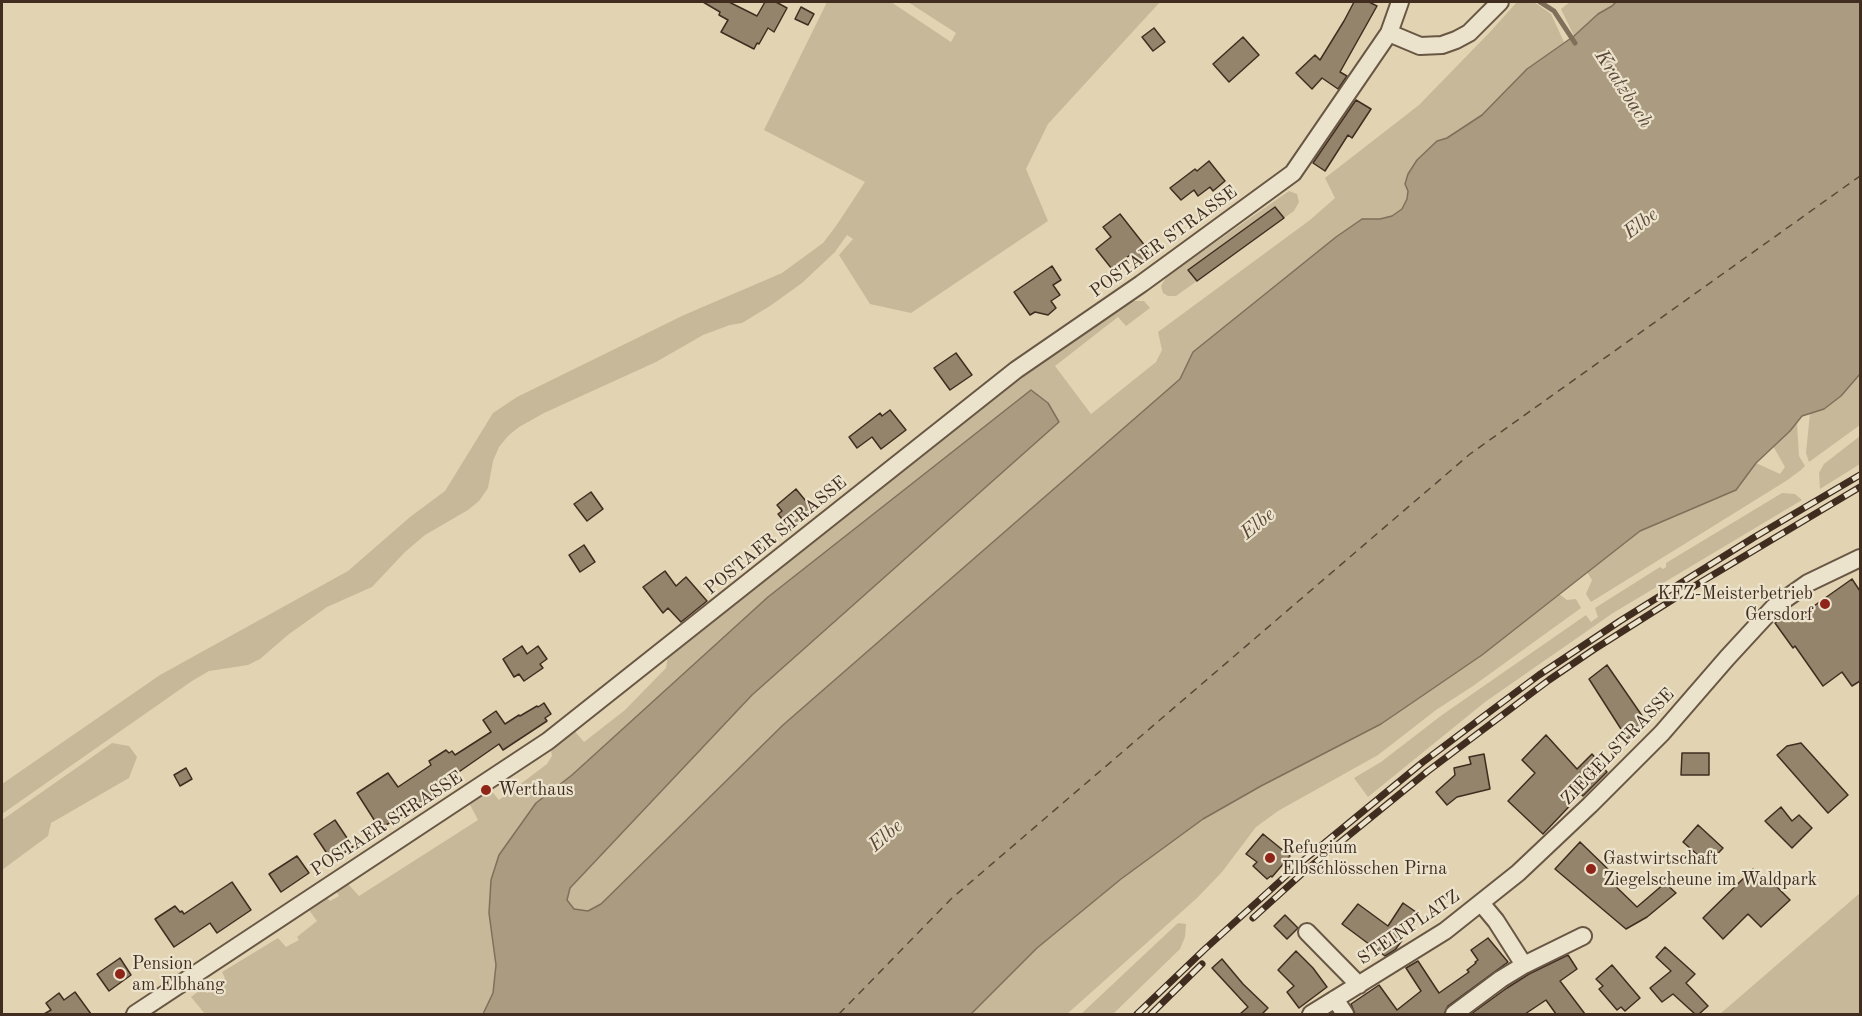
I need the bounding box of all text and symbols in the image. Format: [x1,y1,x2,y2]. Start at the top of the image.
water label: Kratzbach [1589,45,1657,133]
street label: POSTAER STRASSE [1086,181,1242,303]
water label: Elbe [1619,203,1663,245]
street label: POSTAER STRASSE [700,472,852,600]
water label: Elbe [1236,503,1280,545]
place label: KFZ-Meisterbetrieb Gersdorf [1657,583,1813,626]
marker: KFZ-Meisterbetrieb Gersdorf [1818,597,1832,611]
street label: ZIEGELSTRASSE [1557,684,1679,810]
street label: POSTAER STRASSE [307,767,467,881]
place label: Werthaus [498,779,574,801]
marker: Werthaus [479,783,493,797]
water label: Elbe [864,815,908,857]
place label: Refugium Elbschlösschen Pirna [1282,837,1447,880]
place label: Gastwirtschaft Ziegelscheune im Waldpark [1603,848,1817,890]
marker: Refugium Elbschlösschen Pirna [1263,851,1277,865]
marker: Gastwirtschaft Ziegelscheune im Waldpark [1584,862,1598,876]
street label: STEINPLATZ [1354,886,1464,970]
place label: Pension am Elbhang [132,953,225,996]
marker: Pension am Elbhang [113,967,127,981]

